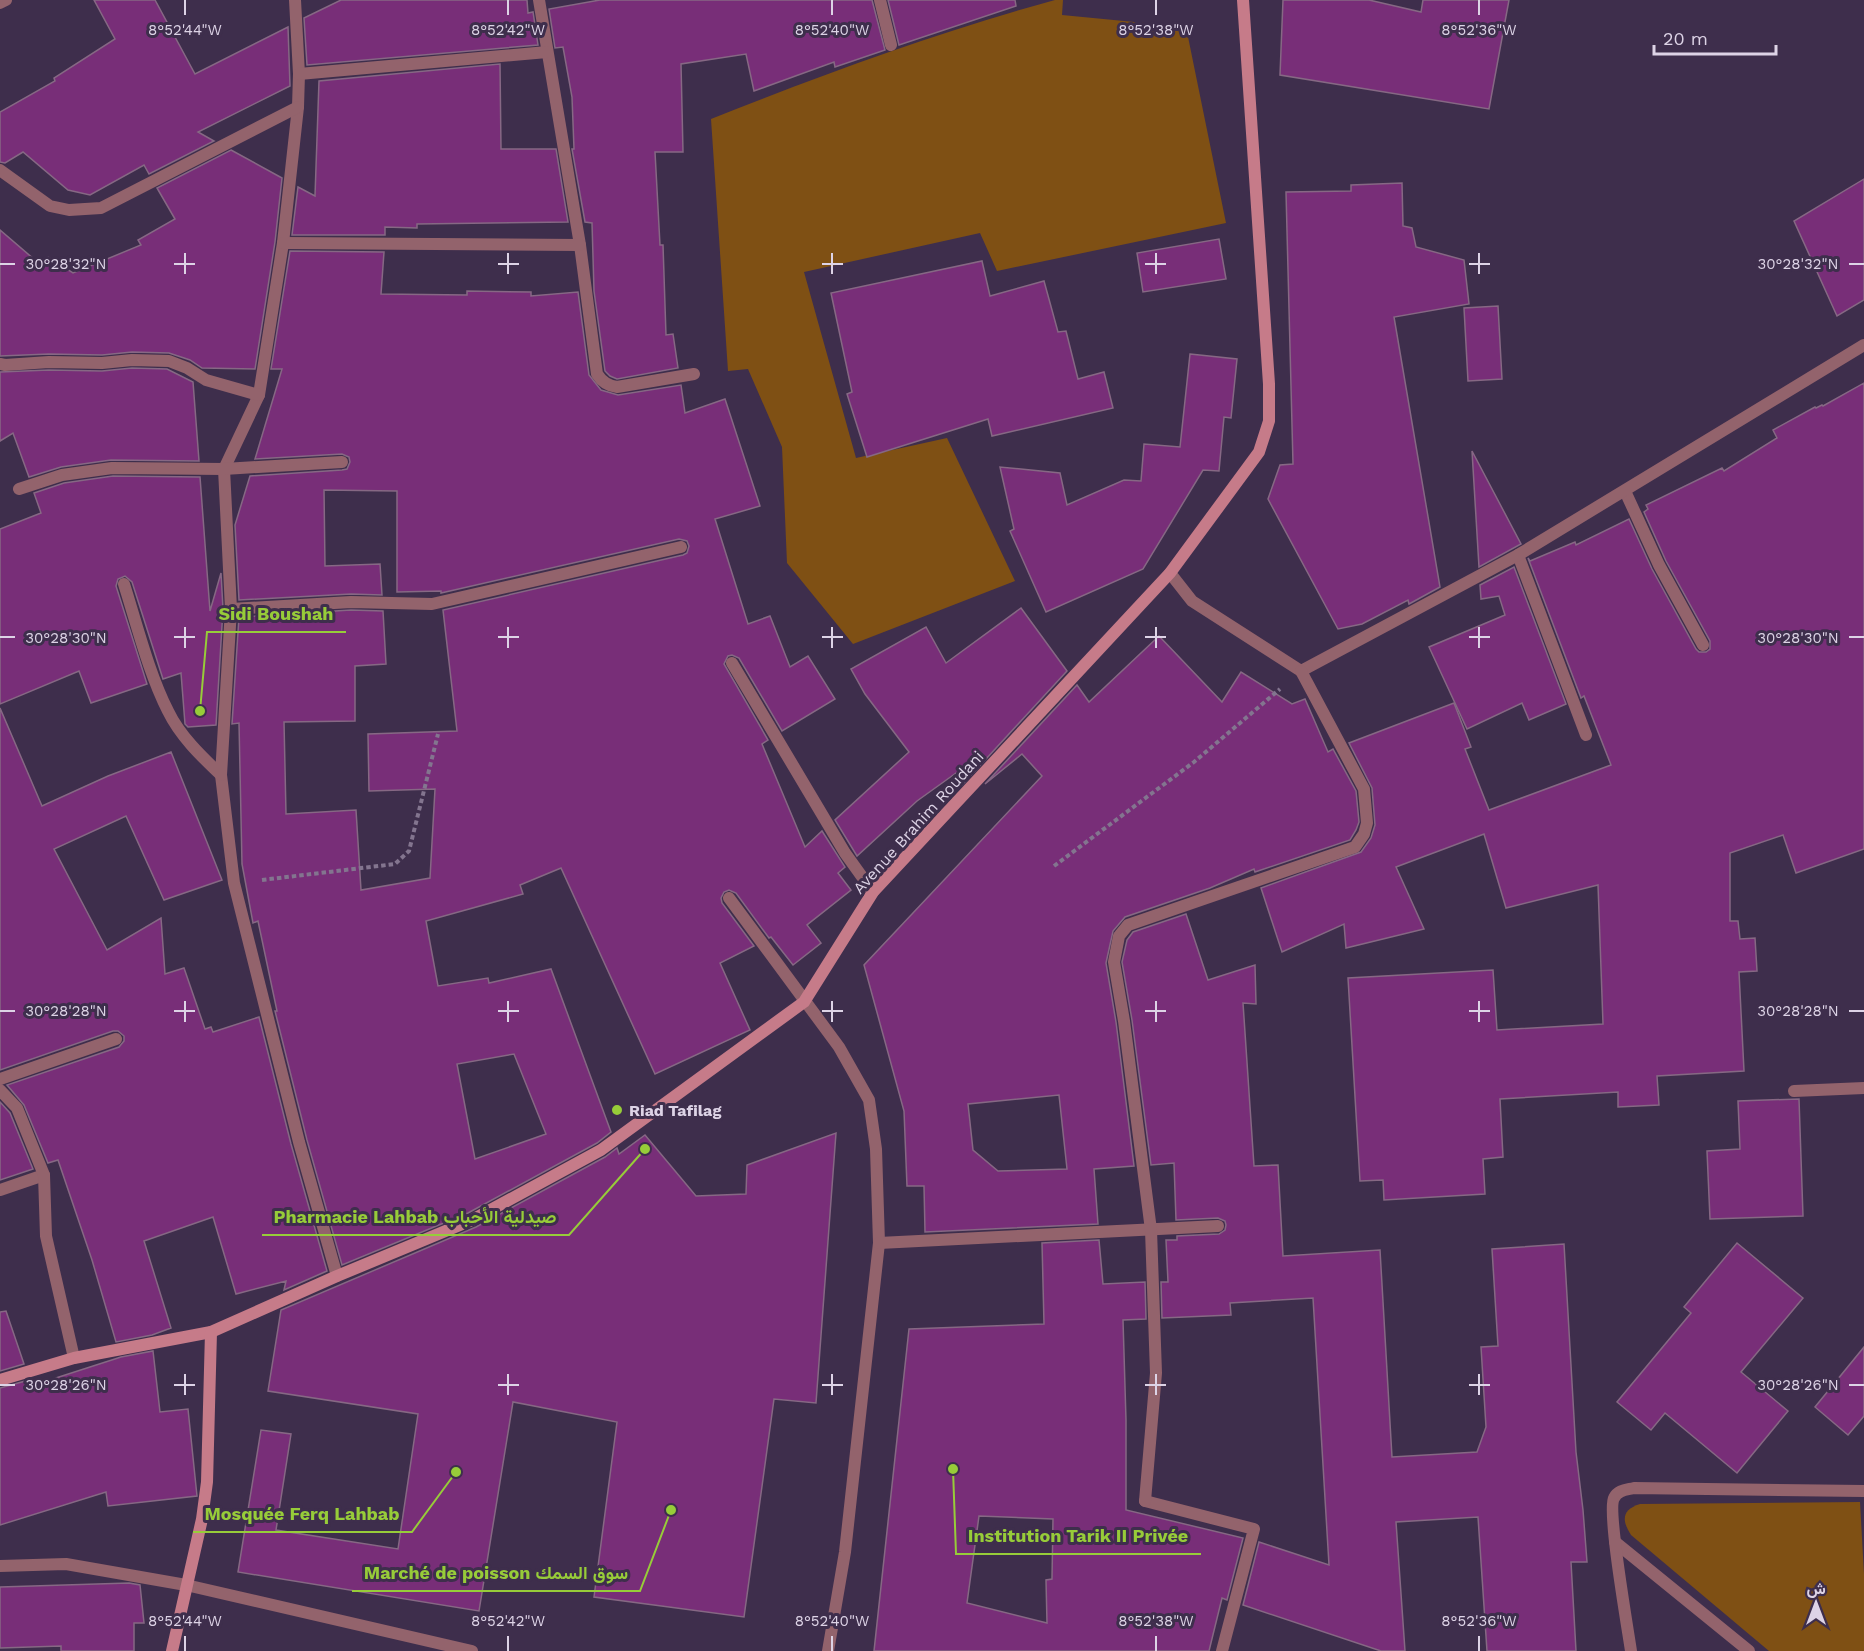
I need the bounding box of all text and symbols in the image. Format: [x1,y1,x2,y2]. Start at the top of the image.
scale bar [1654,18,1776,56]
text: 8°52'44"W [148,21,222,39]
text: 8°52'42"W [471,21,545,39]
text: 8°52'40"W [795,21,869,39]
text: 8°52'38"W [1118,21,1194,39]
text: 8°52'36"W [1441,21,1517,39]
text: 20 m [1663,28,1708,49]
text: 30°28'32"N [25,255,107,273]
text: 30°28'32"N [1757,255,1839,273]
callout: Sidi Boushah [207,596,346,632]
text: Sidi Boushah [218,603,334,624]
text: 30°28'30"N [25,629,107,647]
text: 30°28'30"N [1757,629,1839,647]
street label: Avenue Brahim Roudani [849,747,988,898]
text: 30°28'28"N [25,1002,107,1020]
text: 30°28'28"N [1757,1002,1839,1020]
place label: Riad Tafilag [629,1101,721,1120]
marker: Riad Tafilag [610,1103,624,1117]
callout: Pharmacie Lahbab صيدلية الأحباب [262,1199,569,1235]
text: Pharmacie Lahbab صيدلية الأحباب [273,1206,557,1228]
text: 30°28'26"N [25,1376,107,1394]
text: 30°28'26"N [1757,1376,1839,1394]
callout: Mosquée Ferq Lahbab [193,1496,412,1532]
text: Mosquée Ferq Lahbab [205,1503,400,1524]
callout: Institution Tarik II Privée [956,1518,1201,1554]
text: Institution Tarik II Privée [968,1525,1188,1546]
callout: Marché de poisson سوق السمك [352,1555,640,1591]
text: Marché de poisson سوق السمك [364,1562,628,1584]
north arrow [1786,1573,1846,1633]
text: ش [1806,1579,1826,1598]
text: 8°52'44"W [148,1612,222,1630]
text: 8°52'42"W [471,1612,545,1630]
text: 8°52'40"W [795,1612,869,1630]
text: 8°52'38"W [1118,1612,1194,1630]
text: 8°52'36"W [1441,1612,1517,1630]

